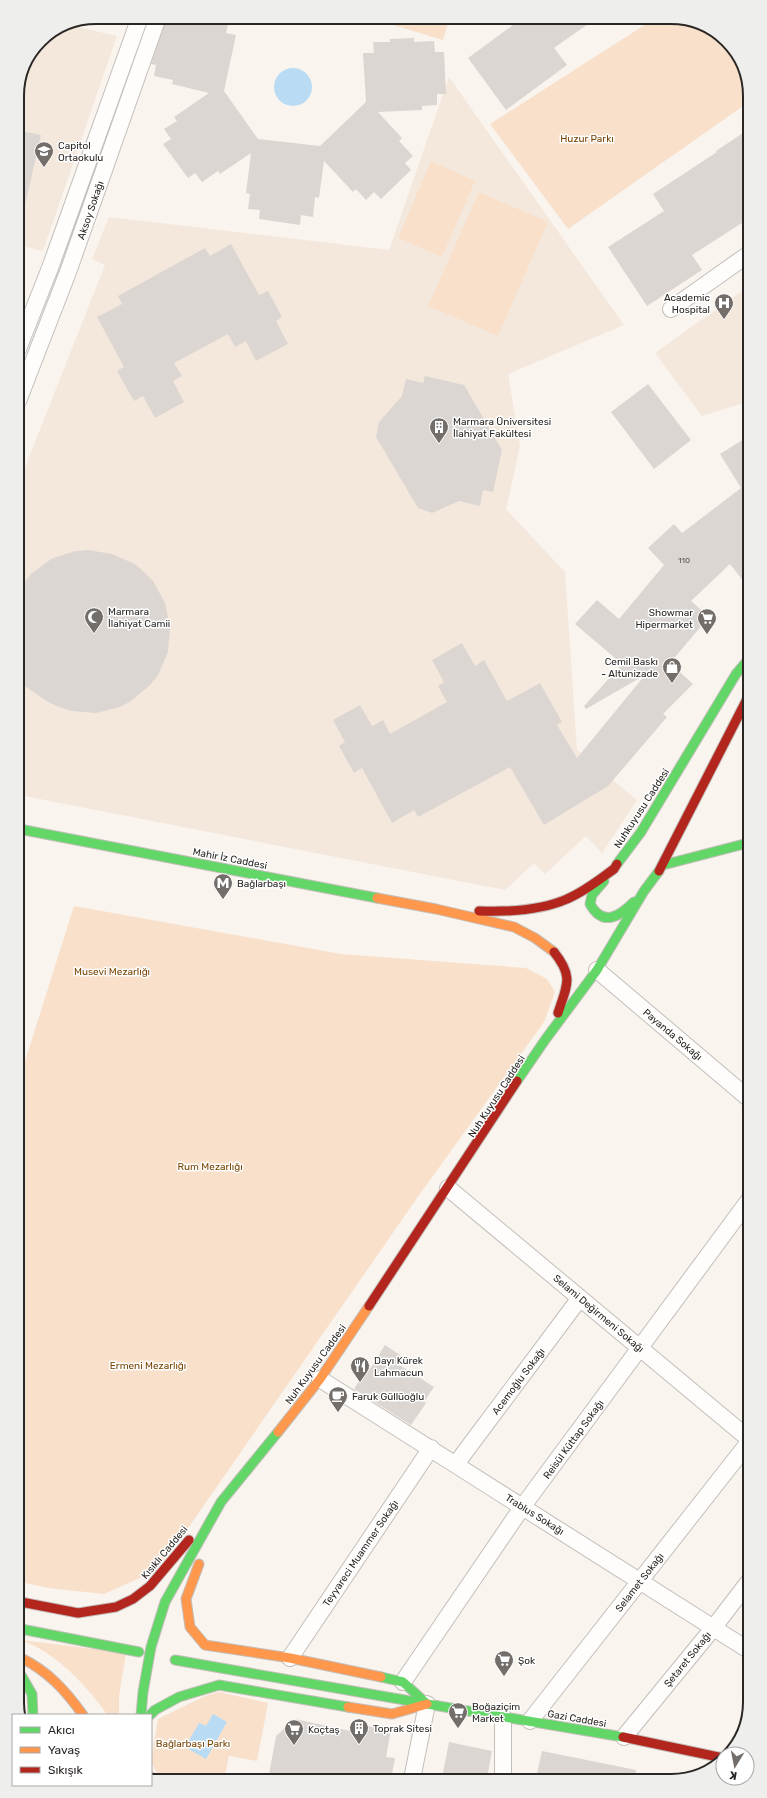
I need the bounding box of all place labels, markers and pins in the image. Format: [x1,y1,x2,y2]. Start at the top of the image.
school or university icon: Capitol Ortaokulu [33,140,55,168]
place label: Capitol Ortaokulu [58,140,103,164]
place label: Academic Hospital [664,292,710,316]
hospital icon: Academic Hospital [713,292,735,320]
building icon: Marmara Üniversitesi İlahiyat Fakültesi [428,416,450,444]
place label: Marmara Üniversitesi İlahiyat Fakültesi [453,416,551,440]
mosque icon: Marmara İlahiyat Camii [83,606,105,634]
place label: Marmara İlahiyat Camii [108,606,170,630]
place label: Showmar Hipermarket [635,607,693,631]
supermarket icon: Showmar Hipermarket [696,607,718,635]
place label: Cemil Baskı - Altunizade [601,656,658,680]
shop icon: Cemil Baskı - Altunizade [661,656,683,684]
metro station icon: Bağlarbaşı [212,872,234,900]
place label: Bağlarbaşı [237,878,286,890]
restaurant icon: Dayı Kürek Lahmacun [349,1355,371,1383]
place label: Dayı Kürek Lahmacun [374,1355,424,1379]
cafe icon: Faruk Güllüoğlu [327,1385,349,1413]
place label: Faruk Güllüoğlu [352,1391,424,1403]
supermarket icon: Şok [493,1649,515,1677]
place label: Şok [518,1655,536,1667]
supermarket icon: Boğaziçim Market [447,1701,469,1729]
place label: Boğaziçim Market [472,1701,520,1725]
building icon: Toprak Sitesi [348,1717,370,1745]
supermarket icon: Koçtaş [283,1718,305,1746]
place label: Toprak Sitesi [373,1723,432,1735]
place label: Koçtaş [308,1724,340,1736]

